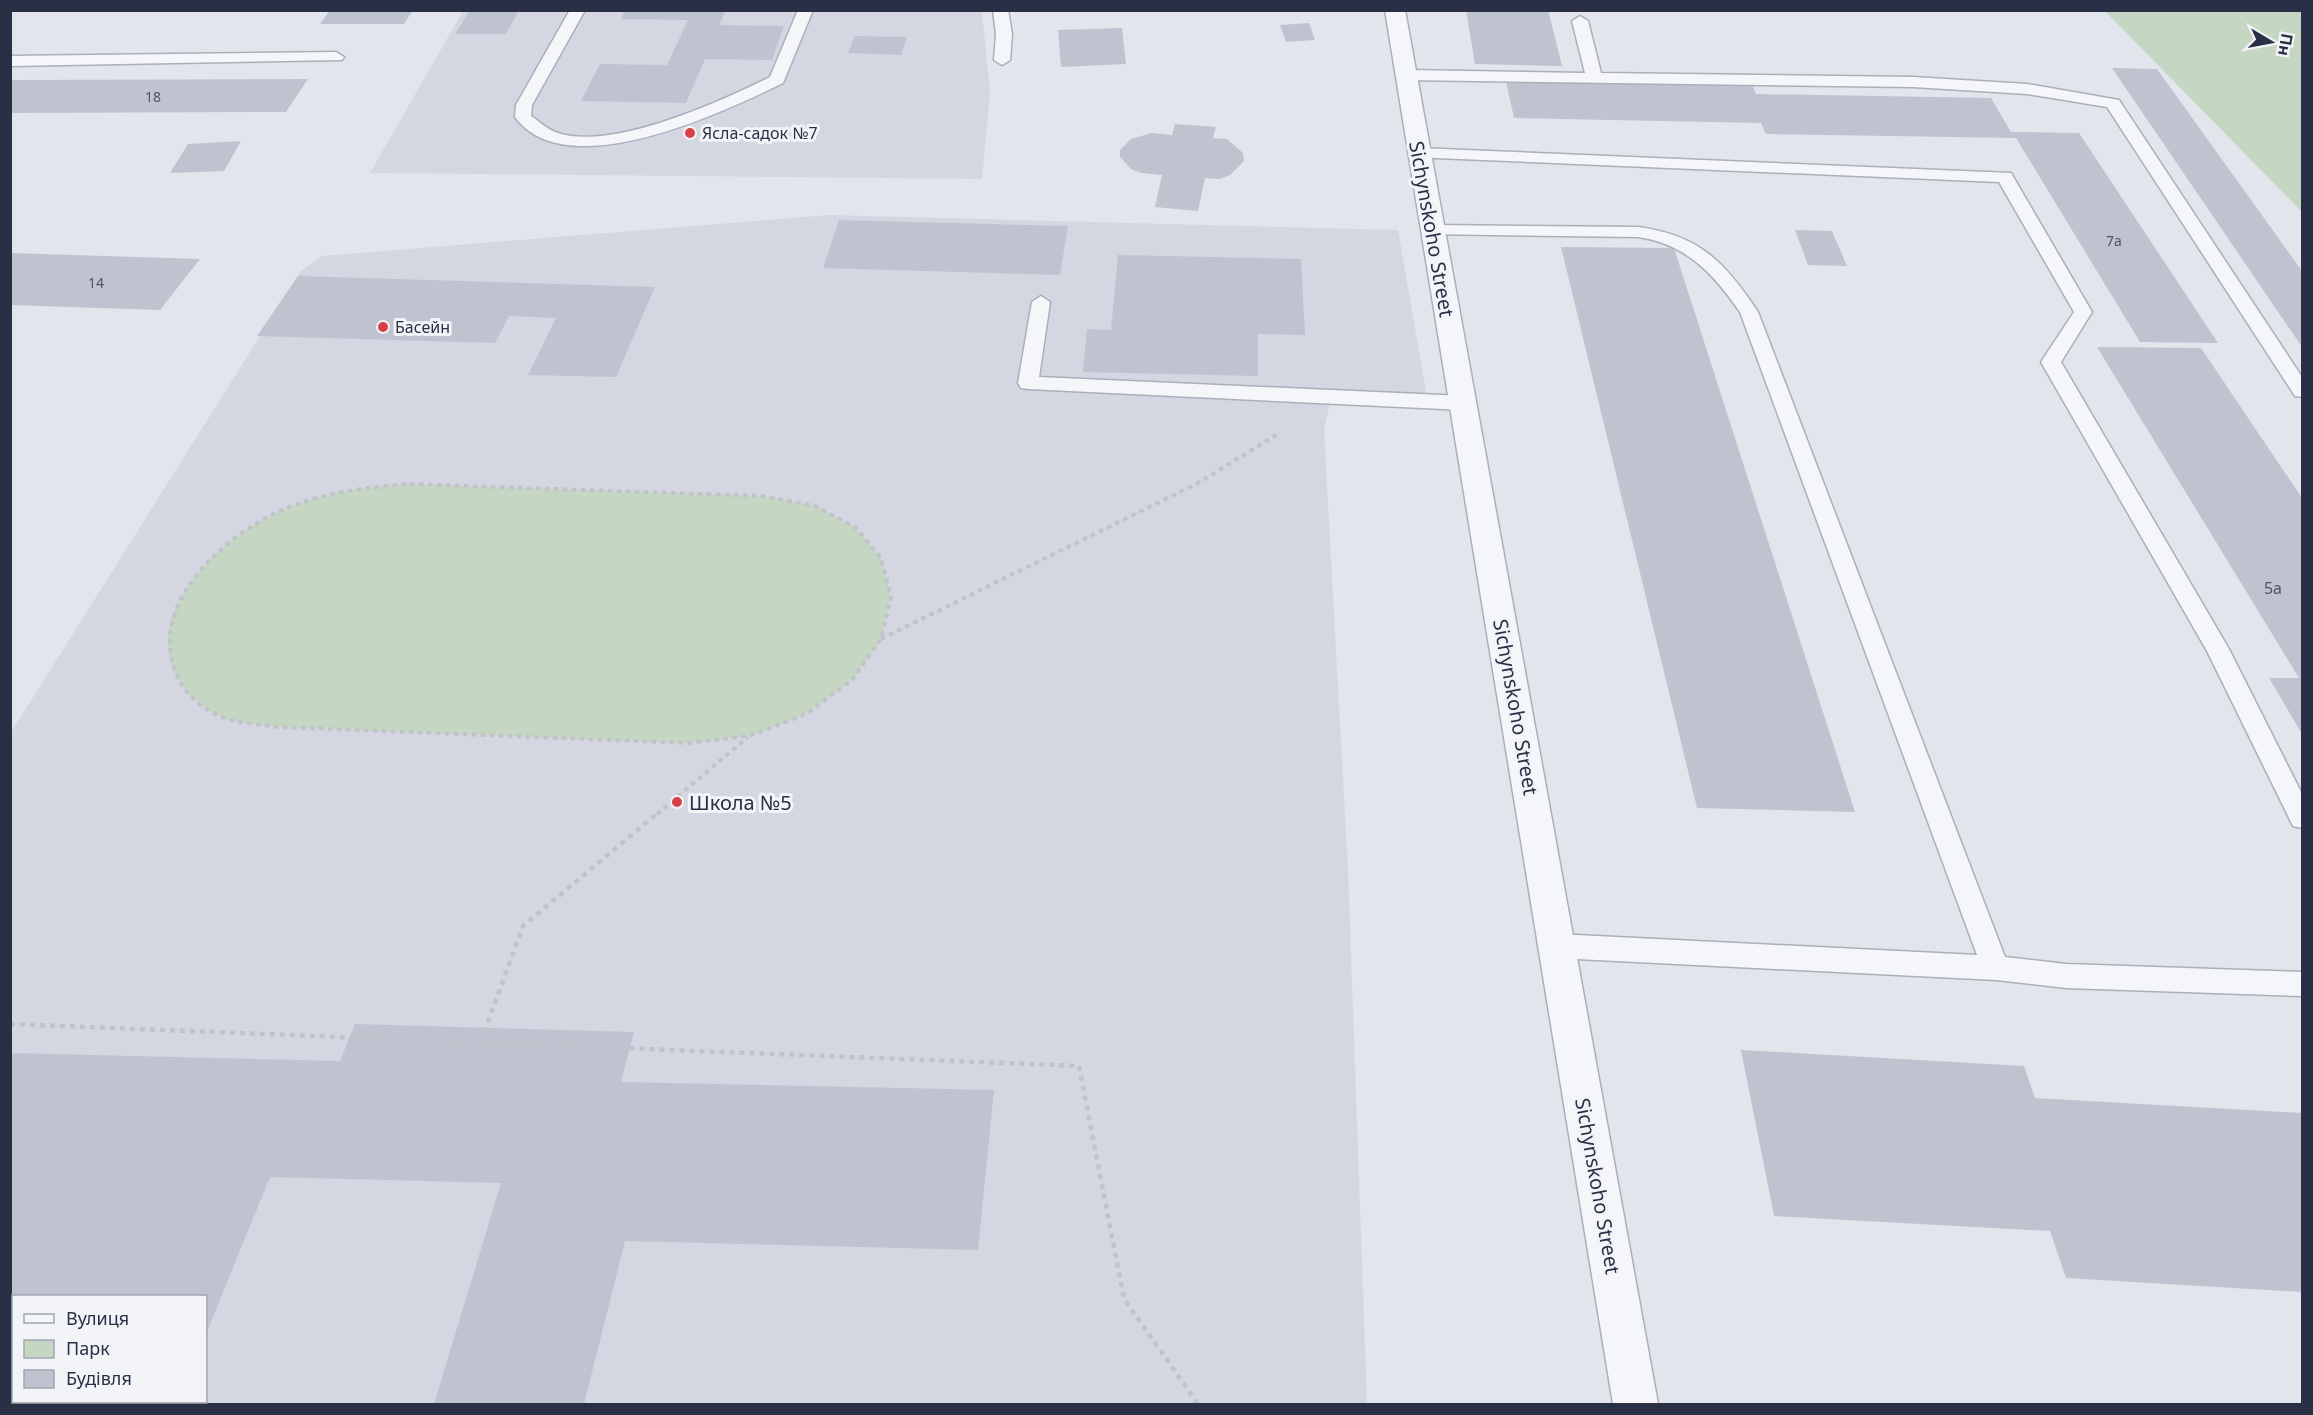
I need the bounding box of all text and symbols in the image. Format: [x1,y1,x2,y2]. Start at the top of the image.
north arrow [2241,12,2301,72]
text: Пн [2273,32,2299,58]
house number: 18 [145,87,161,106]
place label: Ясла-садок №7 [702,122,818,144]
marker: Ясла-садок №7 [683,126,697,140]
street label: Sichynskoho Street [1403,139,1461,319]
house number: 7а [2106,231,2122,250]
house number: 14 [88,273,104,292]
place label: Басейн [395,316,450,338]
marker: Басейн [376,320,390,334]
house number: 5а [2264,577,2282,599]
street label: Sichynskoho Street [1487,617,1545,797]
place label: Школа №5 [689,789,792,816]
marker: Школа №5 [670,795,684,809]
street label: Sichynskoho Street [1569,1096,1627,1276]
legend [12,1295,207,1403]
text: Вулиця [66,1306,129,1330]
text: Парк [66,1336,110,1360]
text: Будівля [66,1366,132,1390]

